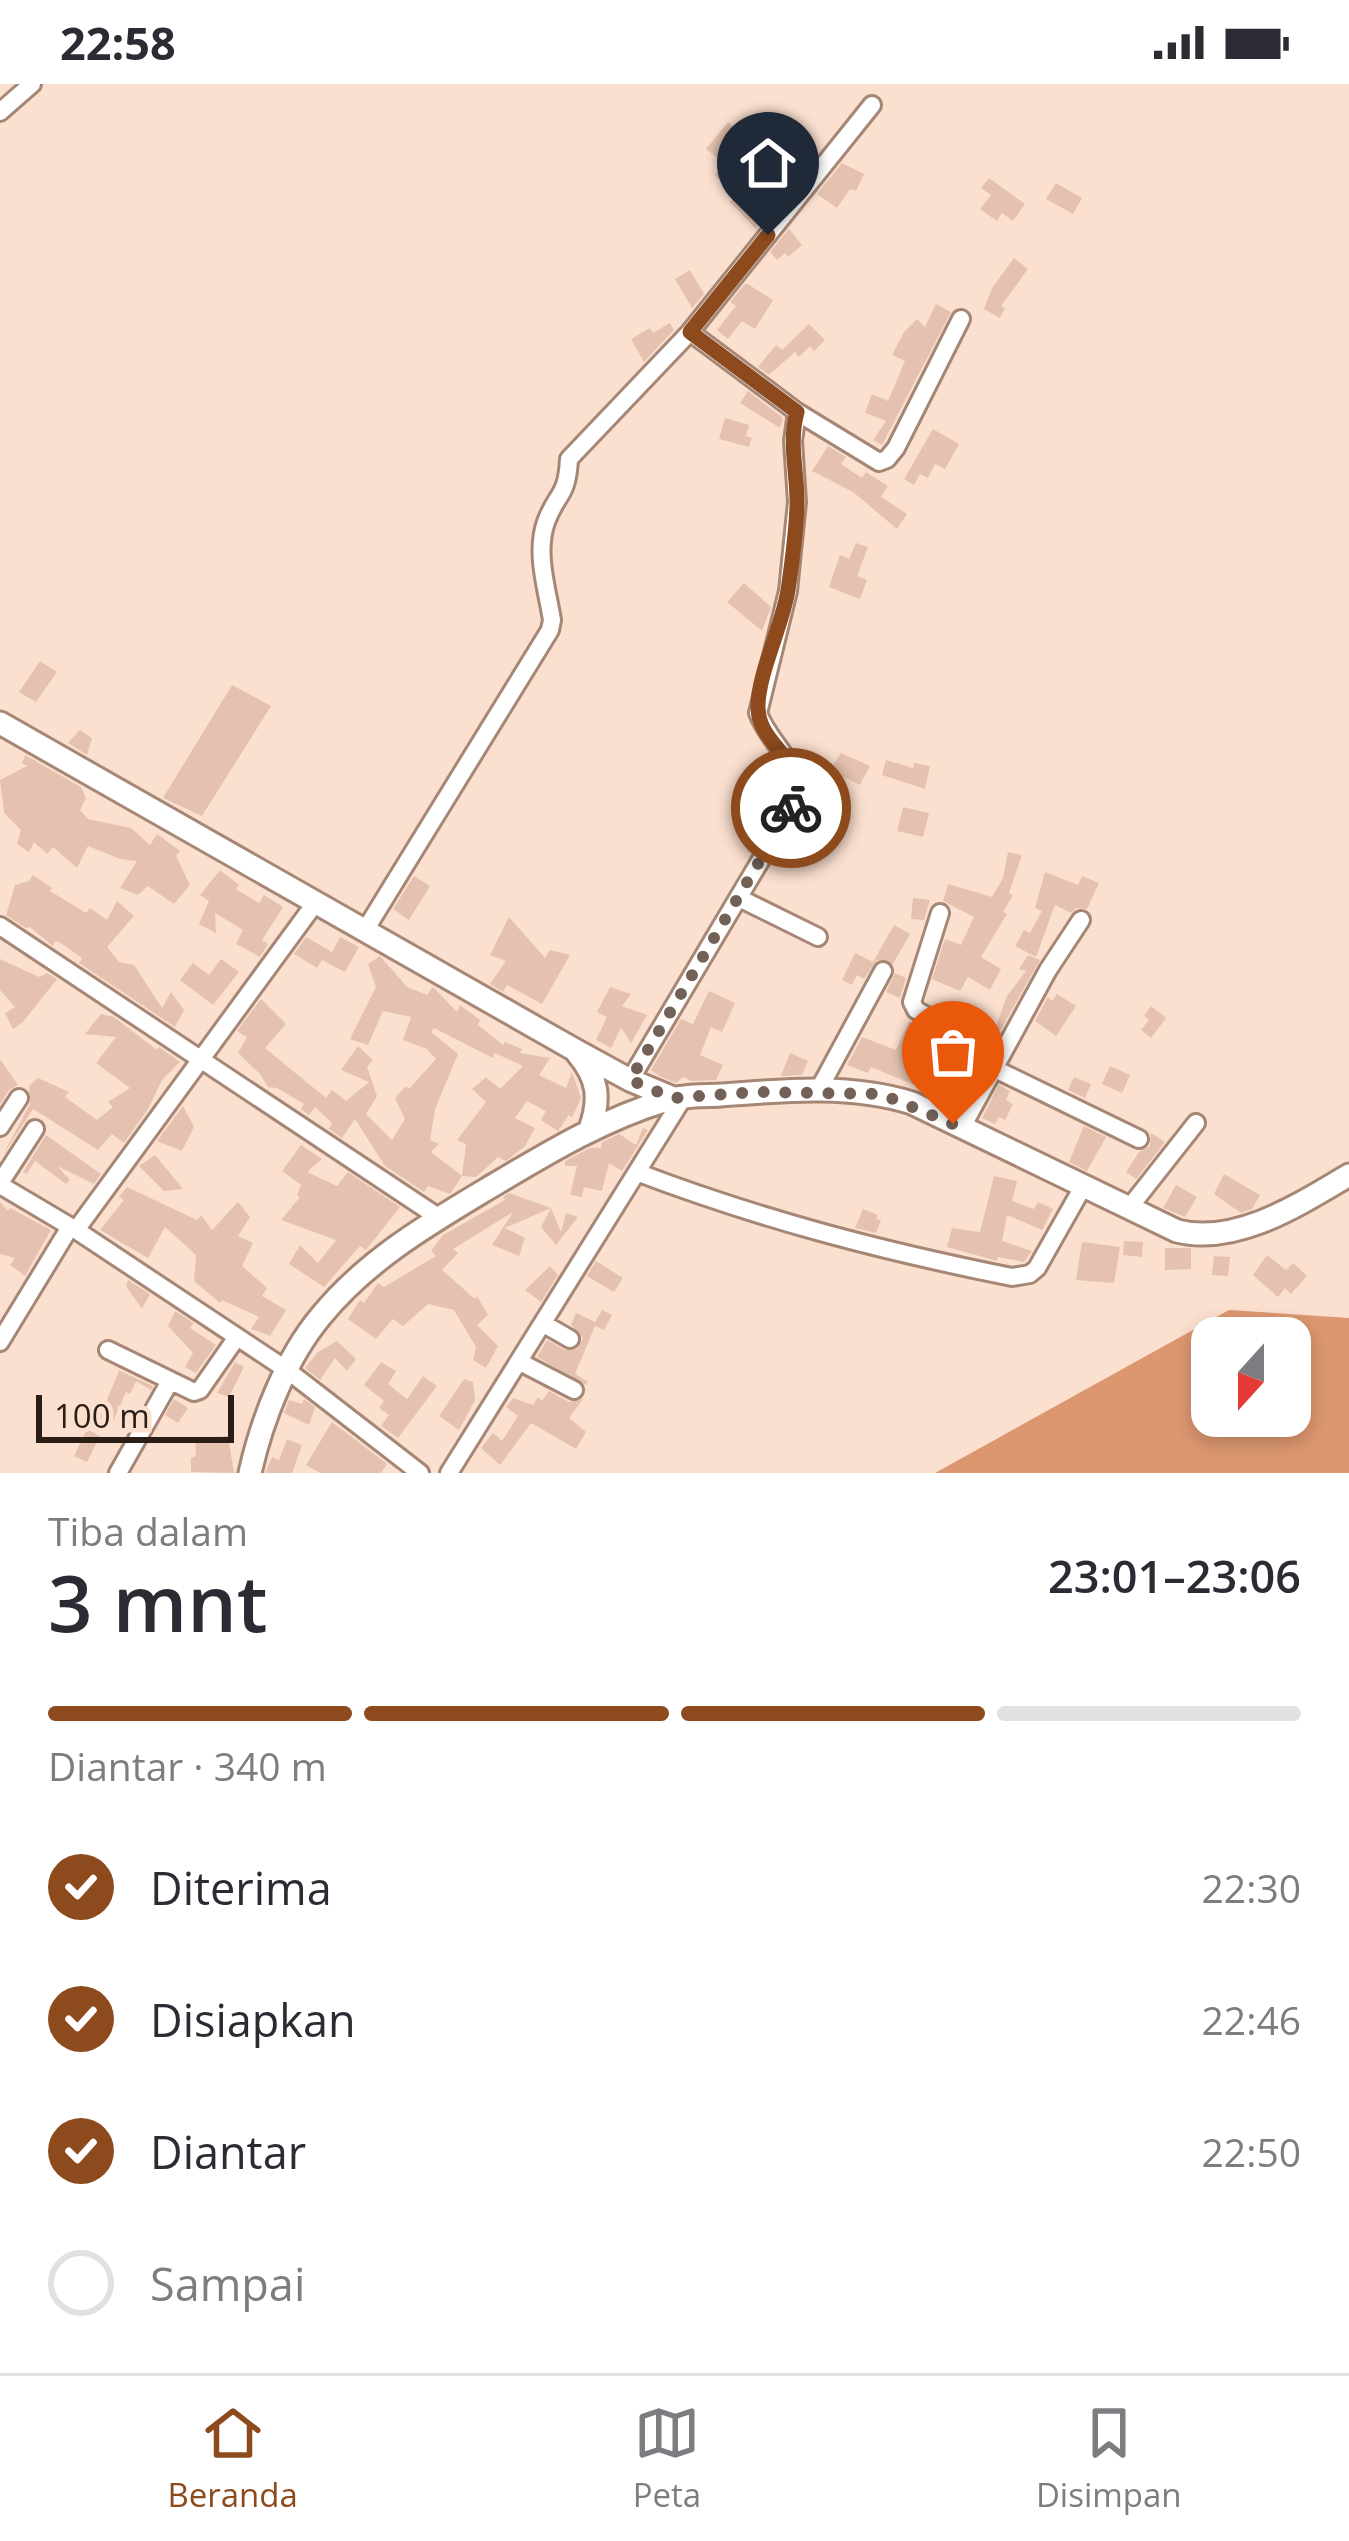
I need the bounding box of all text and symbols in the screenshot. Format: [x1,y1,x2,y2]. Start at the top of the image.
text: 22:58 [60,12,176,73]
pin [717,112,819,235]
icon: home [735,130,801,196]
courier [731,748,851,868]
icon: bike [758,775,824,841]
pin [902,1001,1004,1124]
icon: bag [920,1019,986,1085]
north arrow [1191,1317,1311,1437]
map controls [1191,1317,1311,1437]
scale bar [36,1389,234,1442]
text: 100 m [54,1393,150,1438]
text: Tiba dalam [48,1504,248,1557]
text: 23:01–23:06 [1048,1545,1301,1606]
text: 3 mnt [48,1549,268,1655]
text: Diantar · 340 m [48,1739,327,1792]
icon: check [48,1854,114,1920]
text: Diterima [150,1857,332,1918]
text: 22:30 [1202,1861,1301,1914]
icon: check [48,1986,114,2052]
text: Disiapkan [150,1989,356,2050]
text: 22:46 [1202,1993,1301,2046]
icon: check [48,2118,114,2184]
text: Diantar [150,2121,306,2182]
text: 22:50 [1202,2125,1301,2178]
text: Sampai [150,2253,305,2314]
tab: Beranda [167,2400,298,2517]
tab: Peta [633,2400,701,2517]
tab: Disimpan [1036,2400,1182,2517]

